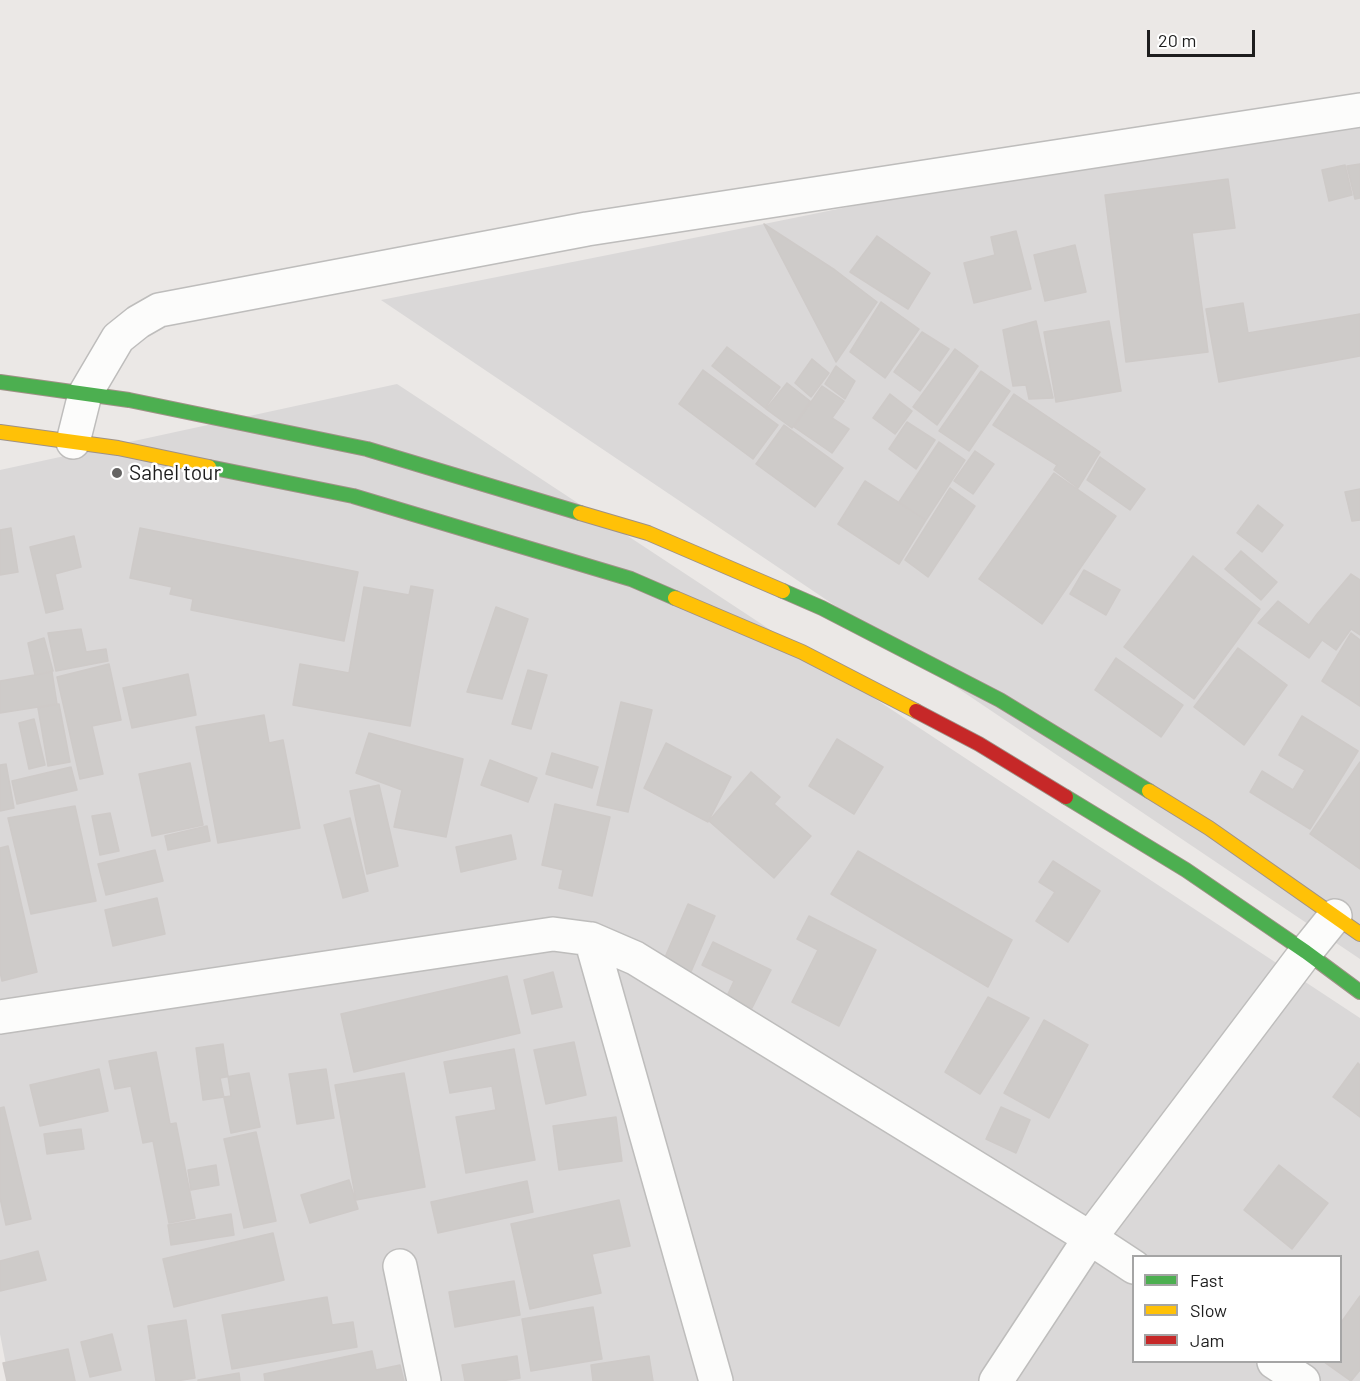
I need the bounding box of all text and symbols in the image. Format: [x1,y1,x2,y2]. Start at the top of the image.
scale bar [1150,18,1258,56]
text: 20 m [1158,29,1196,51]
place label: Sahel tour [129,460,221,486]
marker: Sahel tour [110,466,124,480]
legend [1132,1255,1342,1363]
text: Fast [1190,1269,1224,1291]
text: Slow [1190,1299,1227,1321]
text: Jam [1190,1329,1224,1351]

